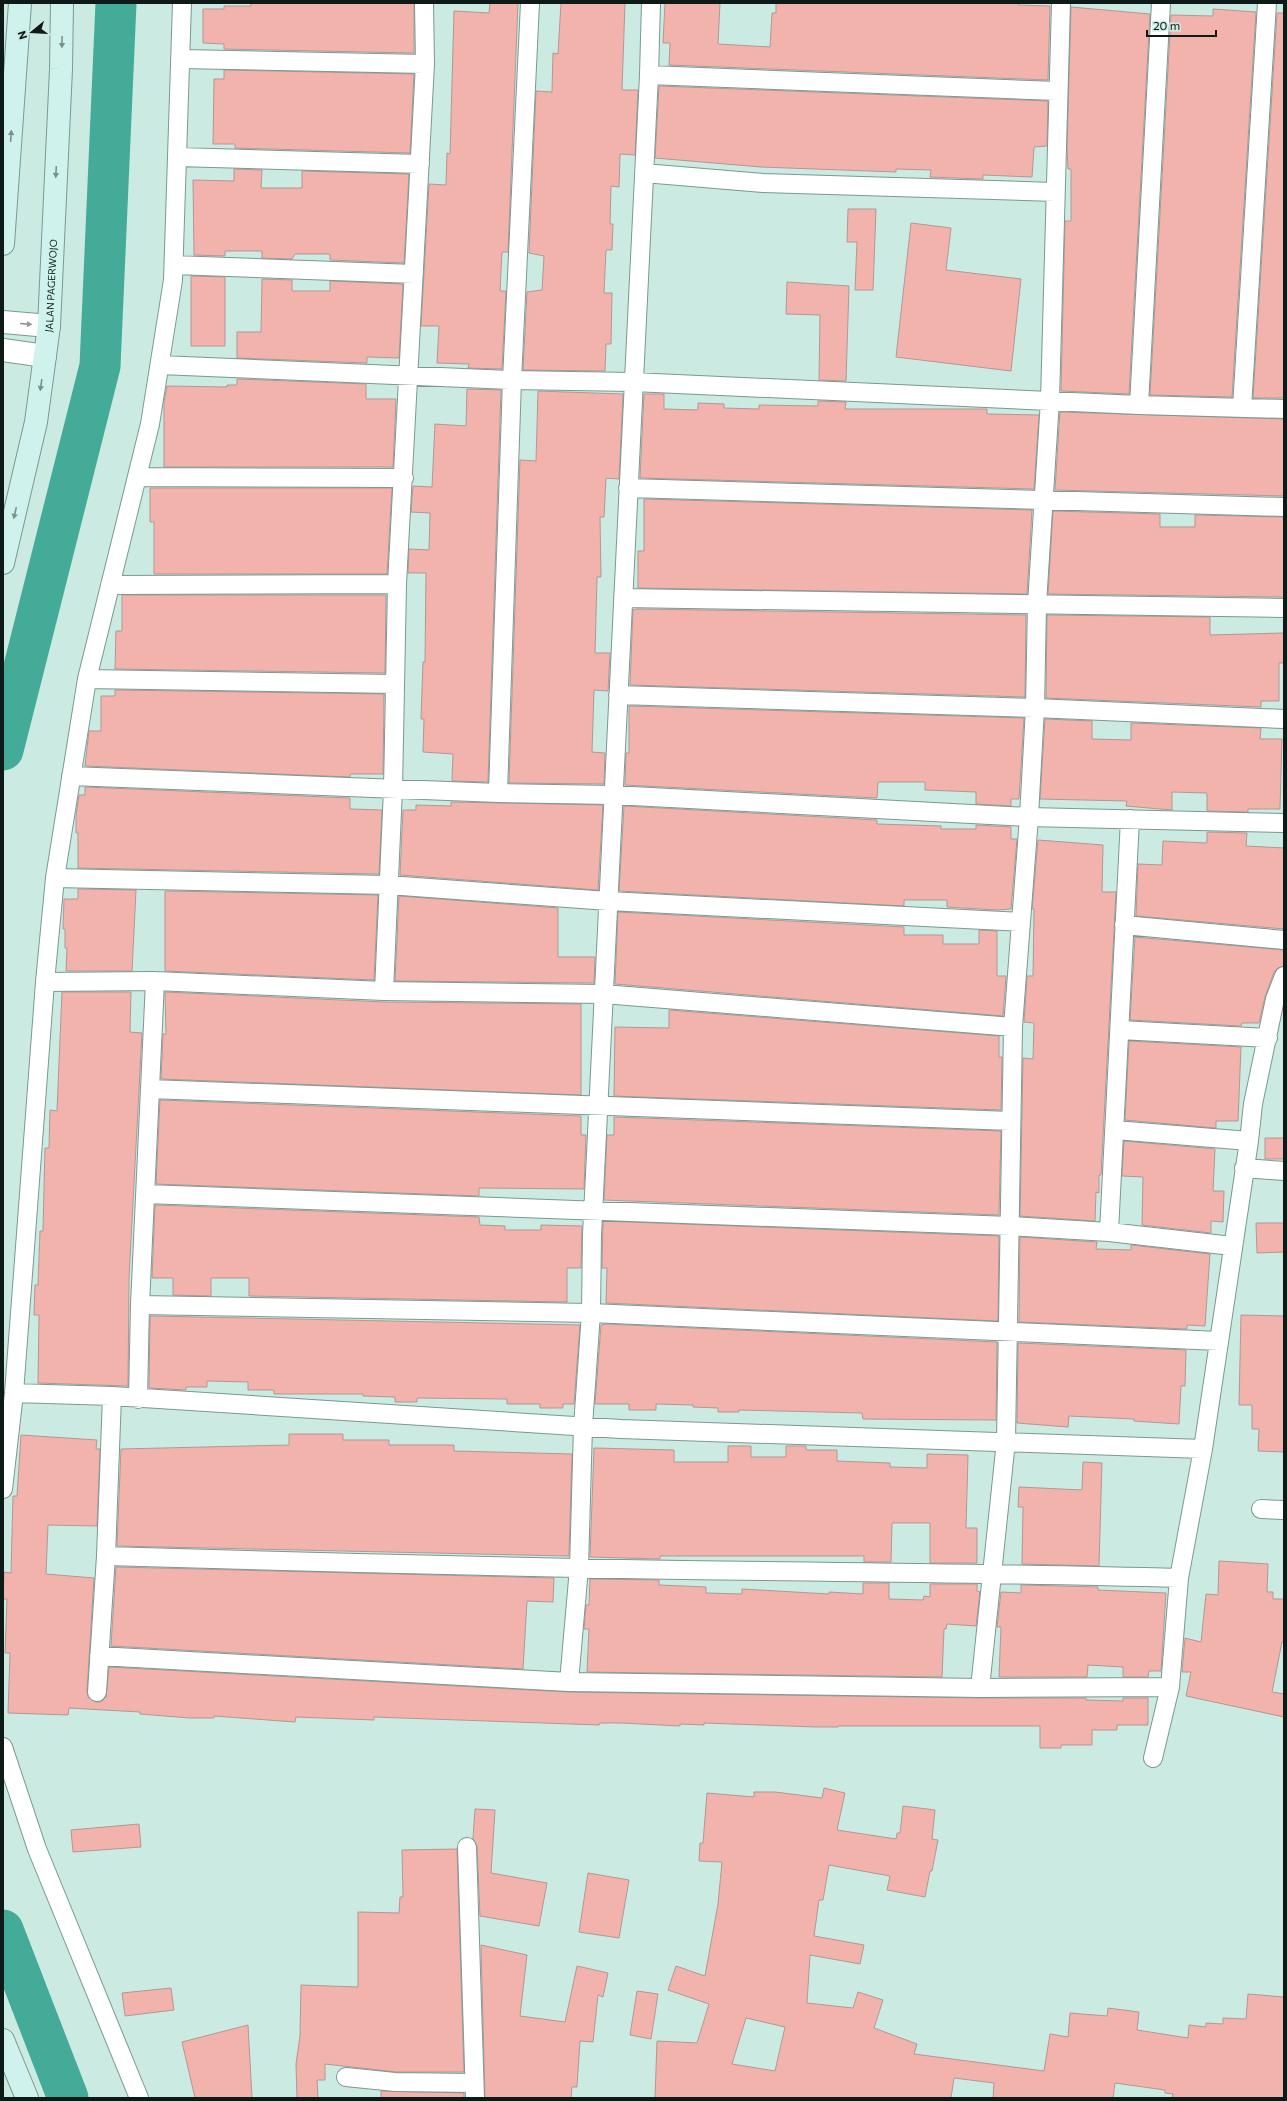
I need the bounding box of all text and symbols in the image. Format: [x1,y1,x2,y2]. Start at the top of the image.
north arrow [12,12,52,52]
scale bar [1147,12,1216,38]
text: 20 m [1153,18,1180,32]
text: N [15,29,29,41]
one-way arrow [59,36,65,49]
one-way arrow [8,130,15,142]
one-way arrow [53,166,60,178]
street label: JALAN PAGERWOJO [42,239,59,333]
one-way arrow [20,320,32,327]
one-way arrow [38,379,44,391]
one-way arrow [12,506,18,519]

